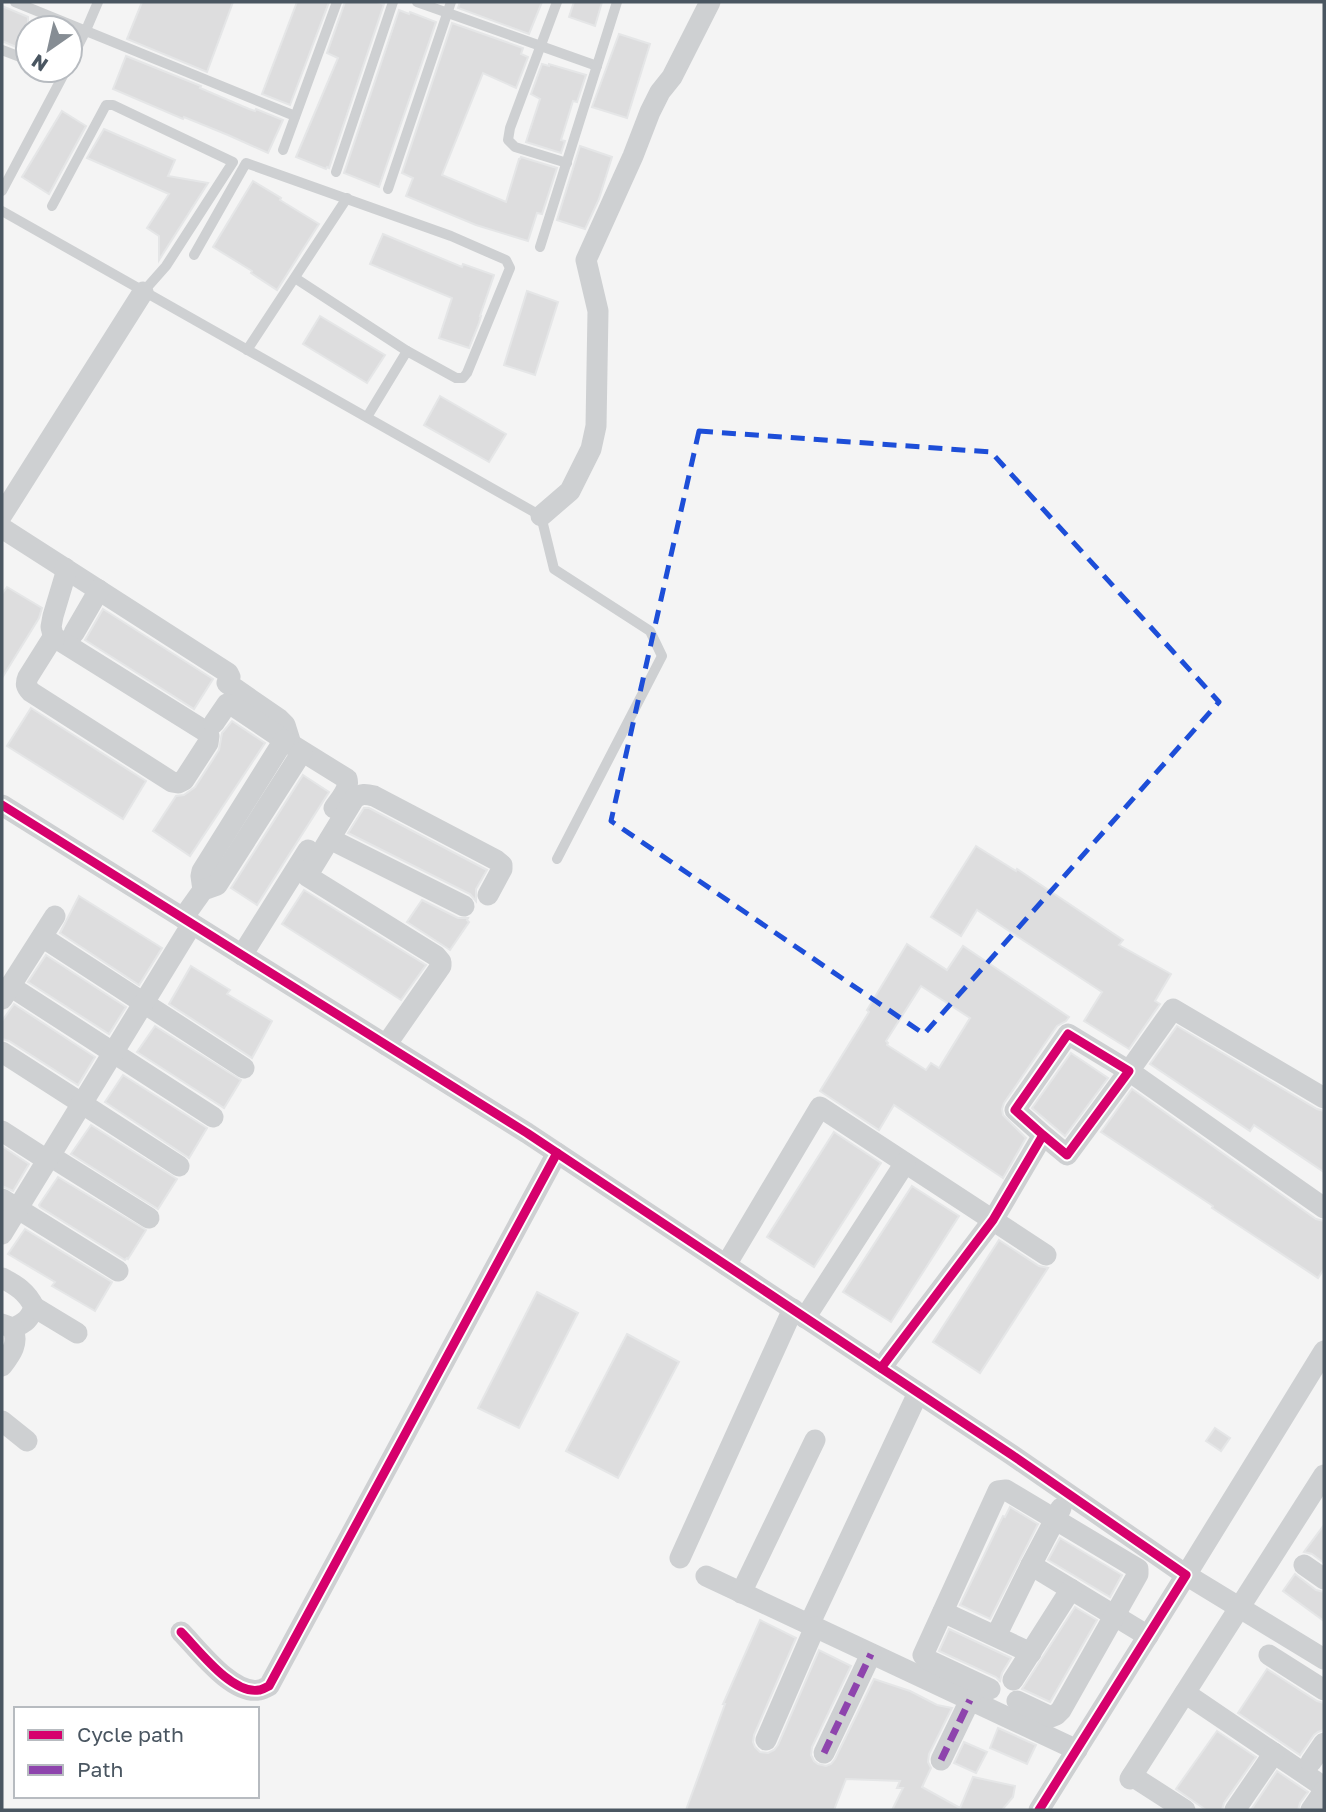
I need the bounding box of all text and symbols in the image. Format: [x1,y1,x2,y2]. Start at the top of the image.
north arrow [14,14,84,84]
text: N [27,50,52,77]
legend [14,1707,259,1798]
text: Cycle path [77,1721,184,1747]
text: Path [77,1756,124,1782]

